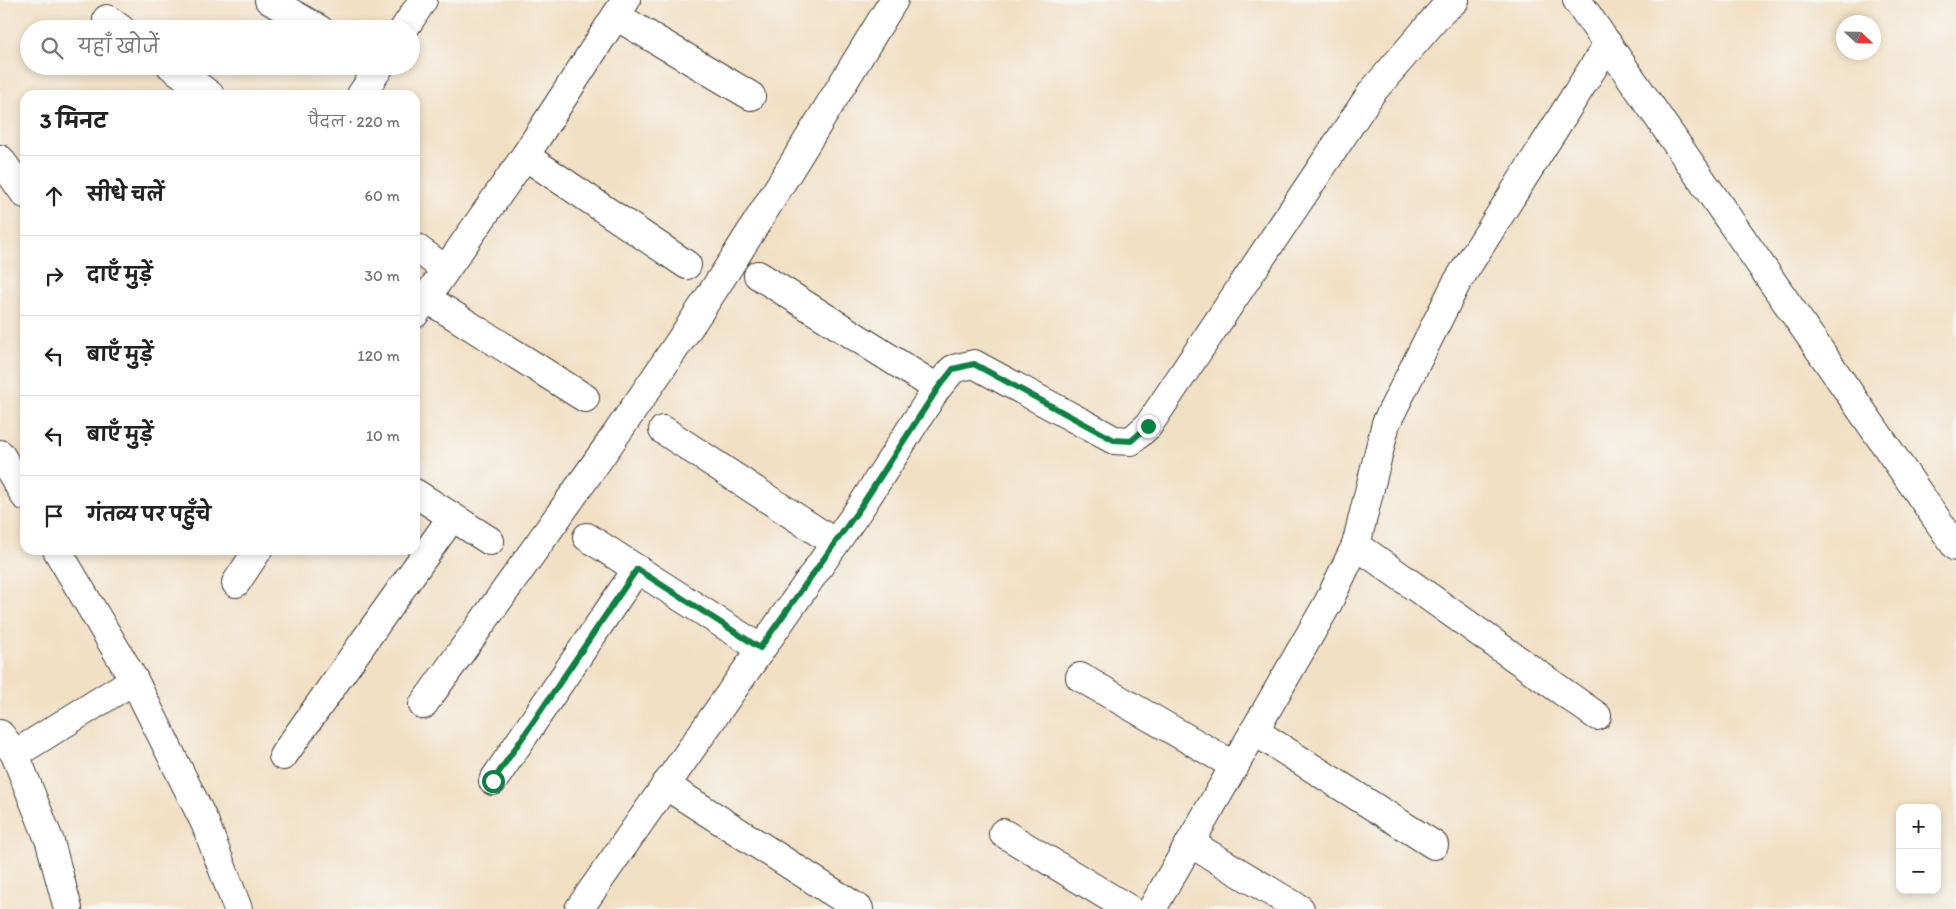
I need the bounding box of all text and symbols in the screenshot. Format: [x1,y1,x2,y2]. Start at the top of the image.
north arrow [1836,15,1881,60]
search box [20,20,420,75]
icon: search [38,34,66,62]
text: यहाँ खोजें [78,35,159,58]
text: 3 मिनट [40,108,107,133]
text: पैदल · 220 m [308,112,400,131]
icon: ahead [40,182,68,210]
text: सीधे चलें [87,183,164,206]
text: 60 m [365,186,400,205]
icon: right [40,262,68,290]
text: दाएँ मुड़ें [87,263,153,286]
text: 30 m [364,266,400,285]
icon: left [40,342,68,370]
text: बाएँ मुड़ें [87,343,153,366]
text: 120 m [357,346,400,365]
route end [1137,415,1160,438]
icon: left [40,422,68,450]
text: बाएँ मुड़ें [87,423,153,446]
text: 10 m [366,426,400,445]
icon: arrive [40,502,68,530]
text: गंतव्य पर पहुँचे [87,503,211,526]
route start [482,770,505,793]
map controls [1896,804,1941,894]
button: + [1896,804,1941,849]
button: − [1896,849,1941,894]

